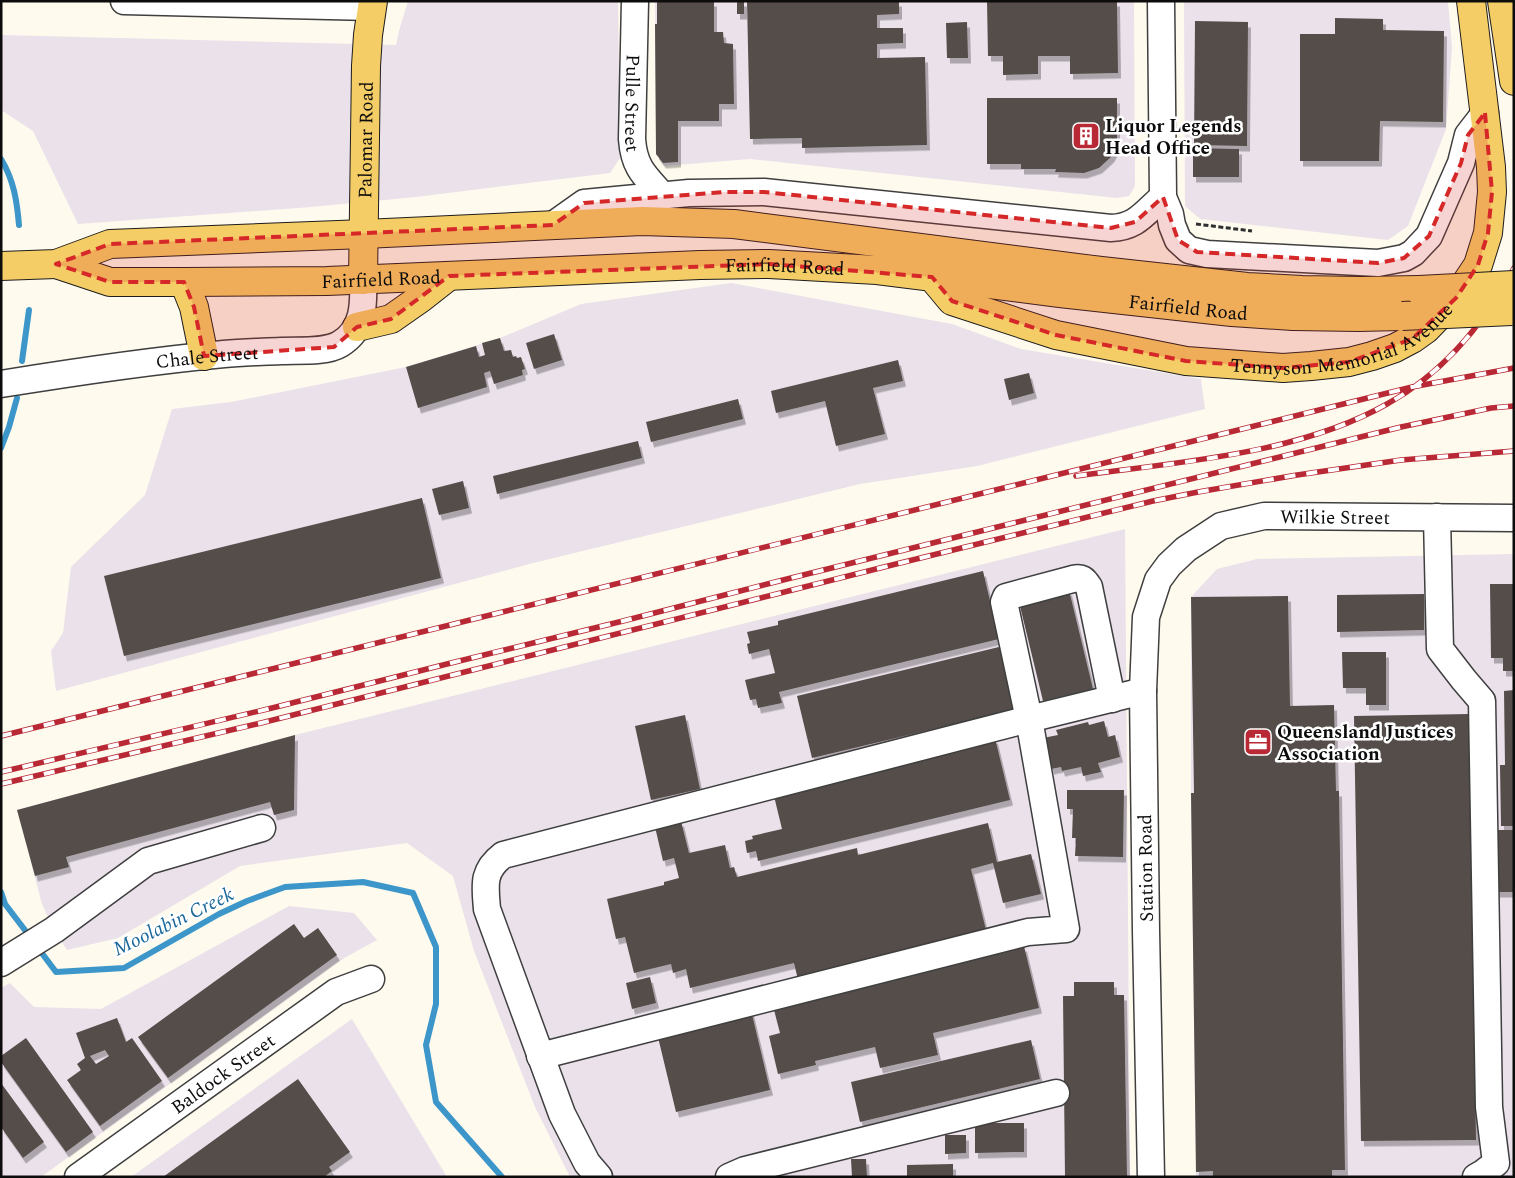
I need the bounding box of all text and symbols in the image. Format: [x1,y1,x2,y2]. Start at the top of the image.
street label: Pulle Street [616,54,647,155]
street label: Palomar Road [351,81,382,199]
place label: Liquor Legends Head Office [1105,112,1242,163]
building icon: Liquor Legends Head Office [1071,121,1101,151]
street label: Fairfield Road [725,251,845,284]
street label: Fairfield Road [321,263,442,297]
street label: Fairfield Road [1127,288,1249,329]
street label: Tennyson Memorial Avenue [1229,296,1460,384]
street label: Chale Street [154,339,259,377]
street label: Wilkie Street [1280,503,1390,533]
place label: Queensland Justices Association [1277,718,1454,769]
office icon: Queensland Justices Association [1243,727,1273,757]
street label: Station Road [1131,814,1162,922]
water label: Moolabin Creek [108,879,240,964]
street label: Baldock Street [165,1027,282,1122]

